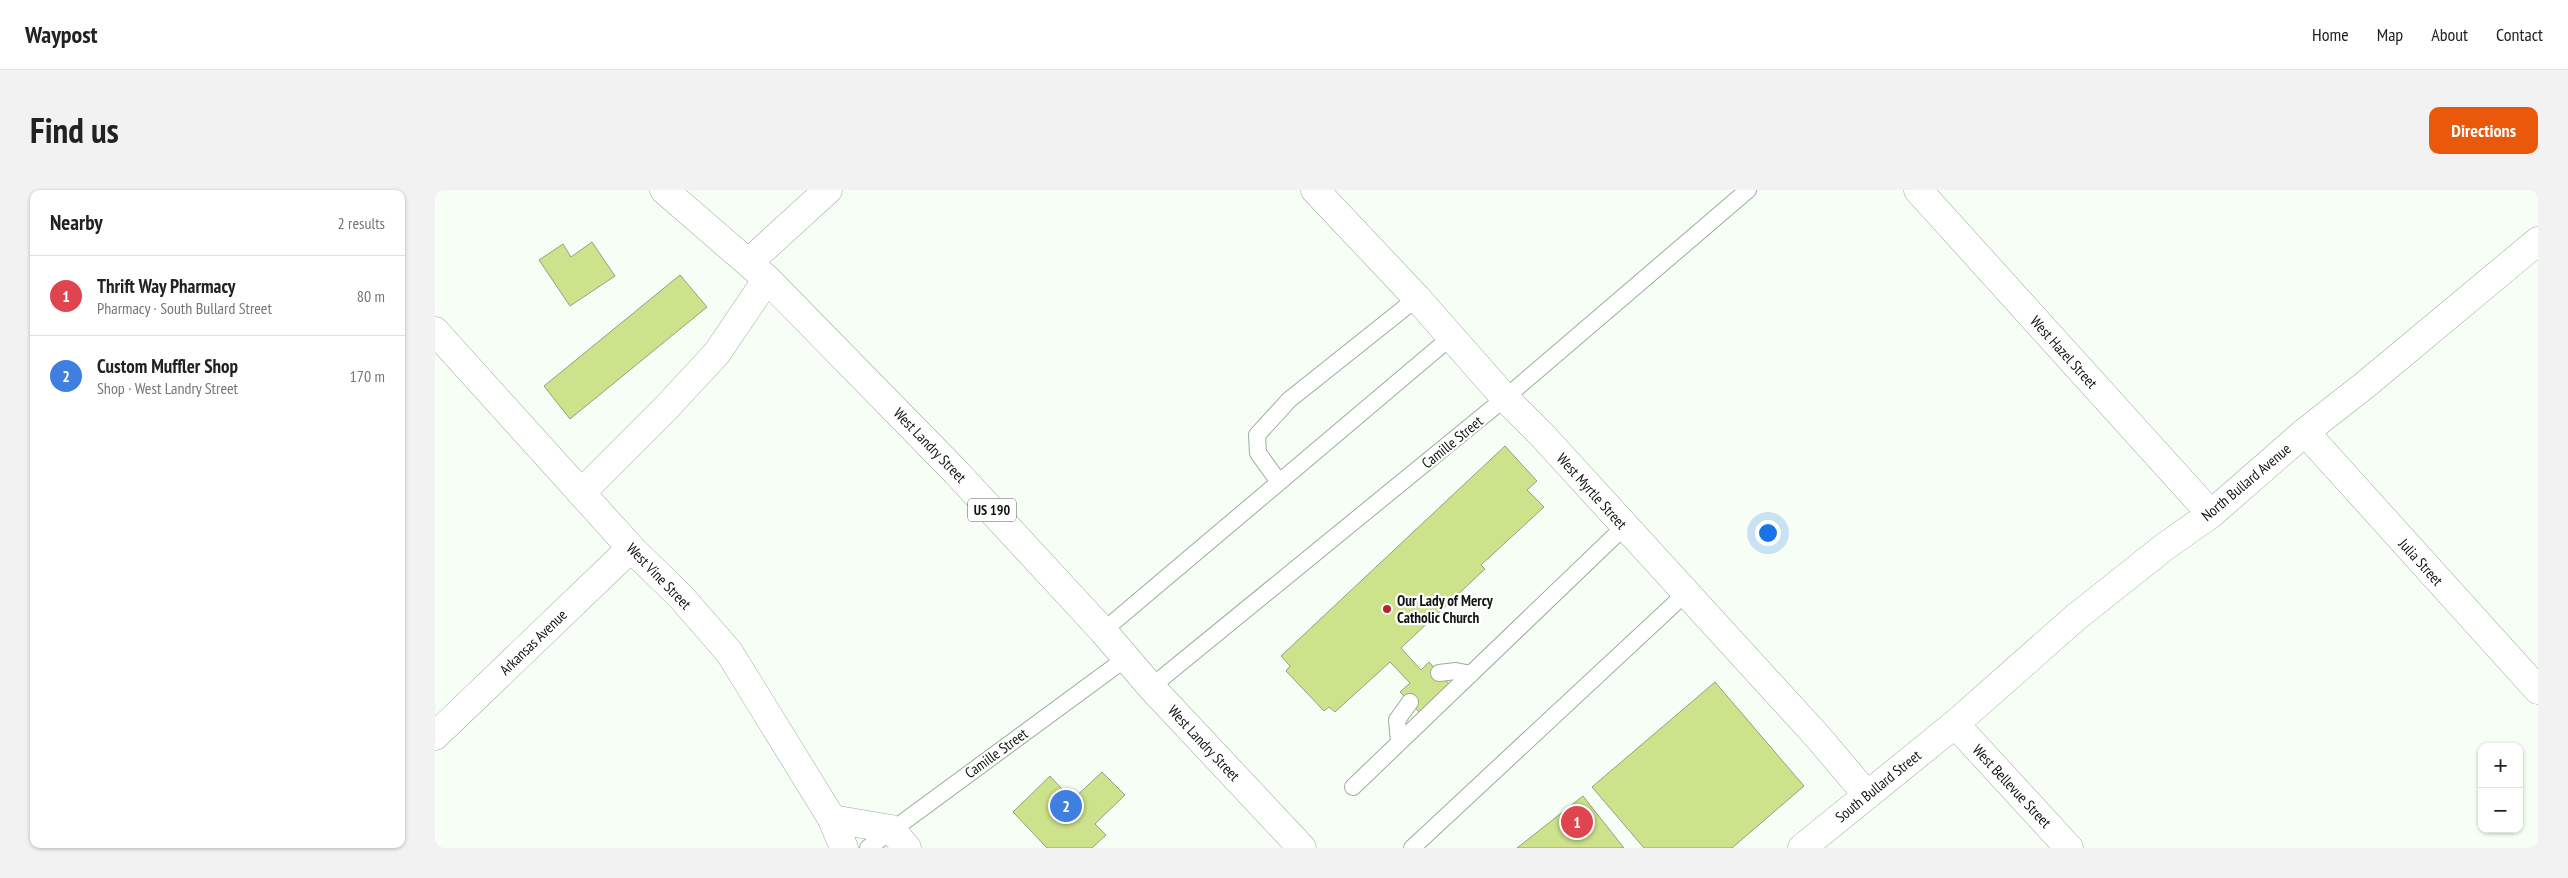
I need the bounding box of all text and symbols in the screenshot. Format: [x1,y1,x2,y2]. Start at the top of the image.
text: Waypost [25,19,98,50]
text: Home [2312,23,2349,46]
text: Map [2377,23,2403,46]
text: About [2431,23,2468,46]
text: Contact [2496,23,2543,46]
text: Find us [30,107,119,153]
button: Directions [2429,107,2538,154]
text: Nearby [50,209,103,236]
text: 2 results [338,213,385,233]
text: Thrift Way Pharmacy [97,274,235,298]
text: 1 [62,286,70,306]
text: 80 m [357,286,385,306]
text: Pharmacy · South Bullard Street [97,298,272,318]
street label: West Hazel Street [2026,312,2102,392]
text: Custom Muffler Shop [97,354,238,378]
text: 2 [62,366,70,386]
text: 170 m [350,366,385,386]
text: Shop · West Landry Street [97,378,238,398]
street label: West Landry Street [890,404,970,486]
street label: Camille Street [1418,412,1486,472]
street label: North Bullard Avenue [2197,439,2295,525]
street label: West Myrtle Street [1553,449,1631,533]
road number: US 190 [968,498,1016,522]
your location [1755,520,1781,546]
street label: Julia Street [2394,534,2447,590]
street label: West Vine Street [623,539,695,613]
place label: Our Lady of Mercy Catholic Church [1397,591,1494,627]
marker: Our Lady of Mercy Catholic Church [1381,603,1393,615]
street label: Arkansas Avenue [495,605,571,679]
street label: West Landry Street [1164,701,1244,785]
street label: Camille Street [961,724,1031,782]
street label: West Bellevue Street [1969,740,2055,832]
map controls [2478,743,2523,833]
button: + [2478,743,2523,788]
street label: South Bullard Street [1831,746,1925,826]
pin: 2 [1050,787,1082,825]
button: − [2478,788,2523,833]
pin: 1 [1561,803,1593,841]

